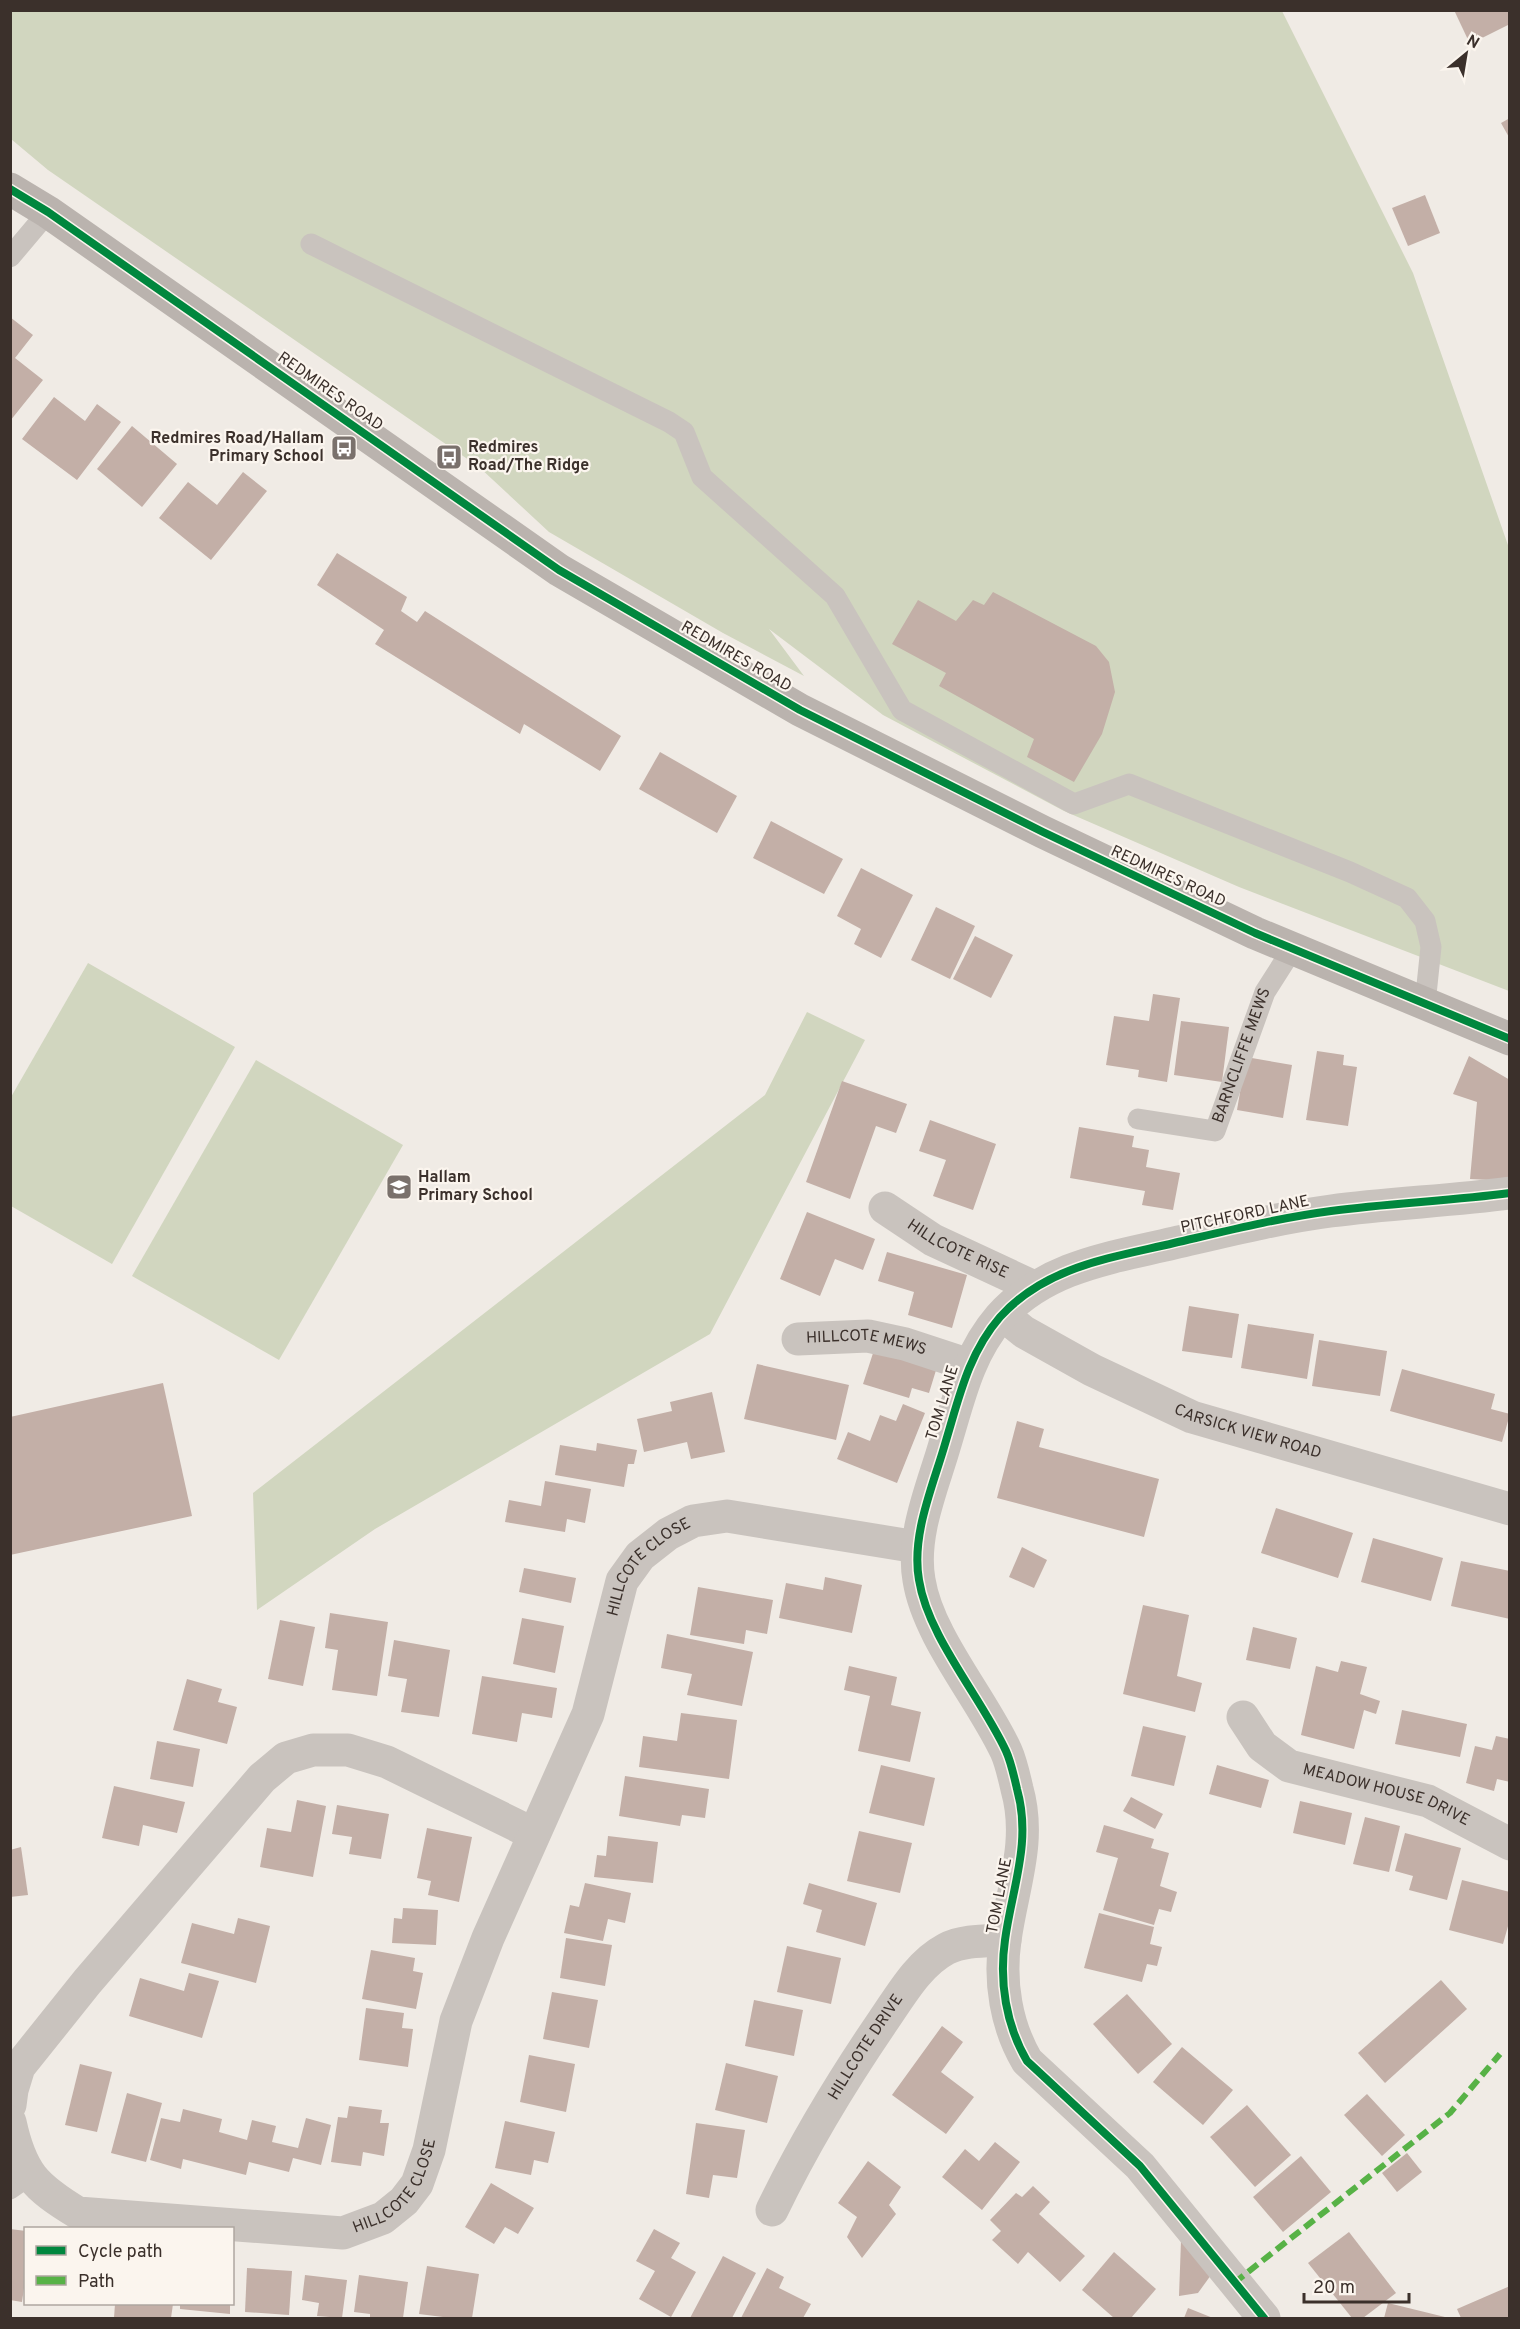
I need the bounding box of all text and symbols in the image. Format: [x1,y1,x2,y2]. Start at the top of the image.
north arrow [1436,24,1496,84]
text: N [1463,31,1482,54]
street label: REDMIRES ROAD [273,348,387,436]
place label: Redmires Road/Hallam Primary School [151,429,324,467]
bus stop icon: Redmires Road/Hallam Primary School [329,433,359,463]
place label: Redmires Road/The Ridge [468,438,589,476]
bus stop icon: Redmires Road/The Ridge [434,442,464,472]
street label: REDMIRES ROAD [677,617,795,697]
street label: REDMIRES ROAD [1107,842,1229,912]
street label: BARNCLIFFE MEWS [1209,985,1276,1126]
place label: Hallam Primary School [418,1168,533,1206]
school or university icon: Hallam Primary School [384,1172,414,1202]
street label: PITCHFORD LANE [1179,1192,1311,1238]
street label: HILLCOTE RISE [903,1215,1012,1284]
street label: HILLCOTE MEWS [806,1326,929,1360]
street label: TOM LANE [922,1363,964,1443]
street label: CARSICK VIEW ROAD [1170,1400,1324,1464]
street label: HILLCOTE CLOSE [603,1514,694,1619]
street label: MEADOW HOUSE DRIVE [1301,1760,1473,1831]
street label: TOM LANE [983,1856,1017,1936]
street label: HILLCOTE DRIVE [824,1991,908,2104]
street label: HILLCOTE CLOSE [350,2137,441,2238]
legend [24,2227,234,2305]
text: Cycle path [78,2241,163,2264]
scale bar [1304,2266,1409,2304]
text: Path [78,2271,115,2294]
text: 20 m [1313,2277,1355,2300]

